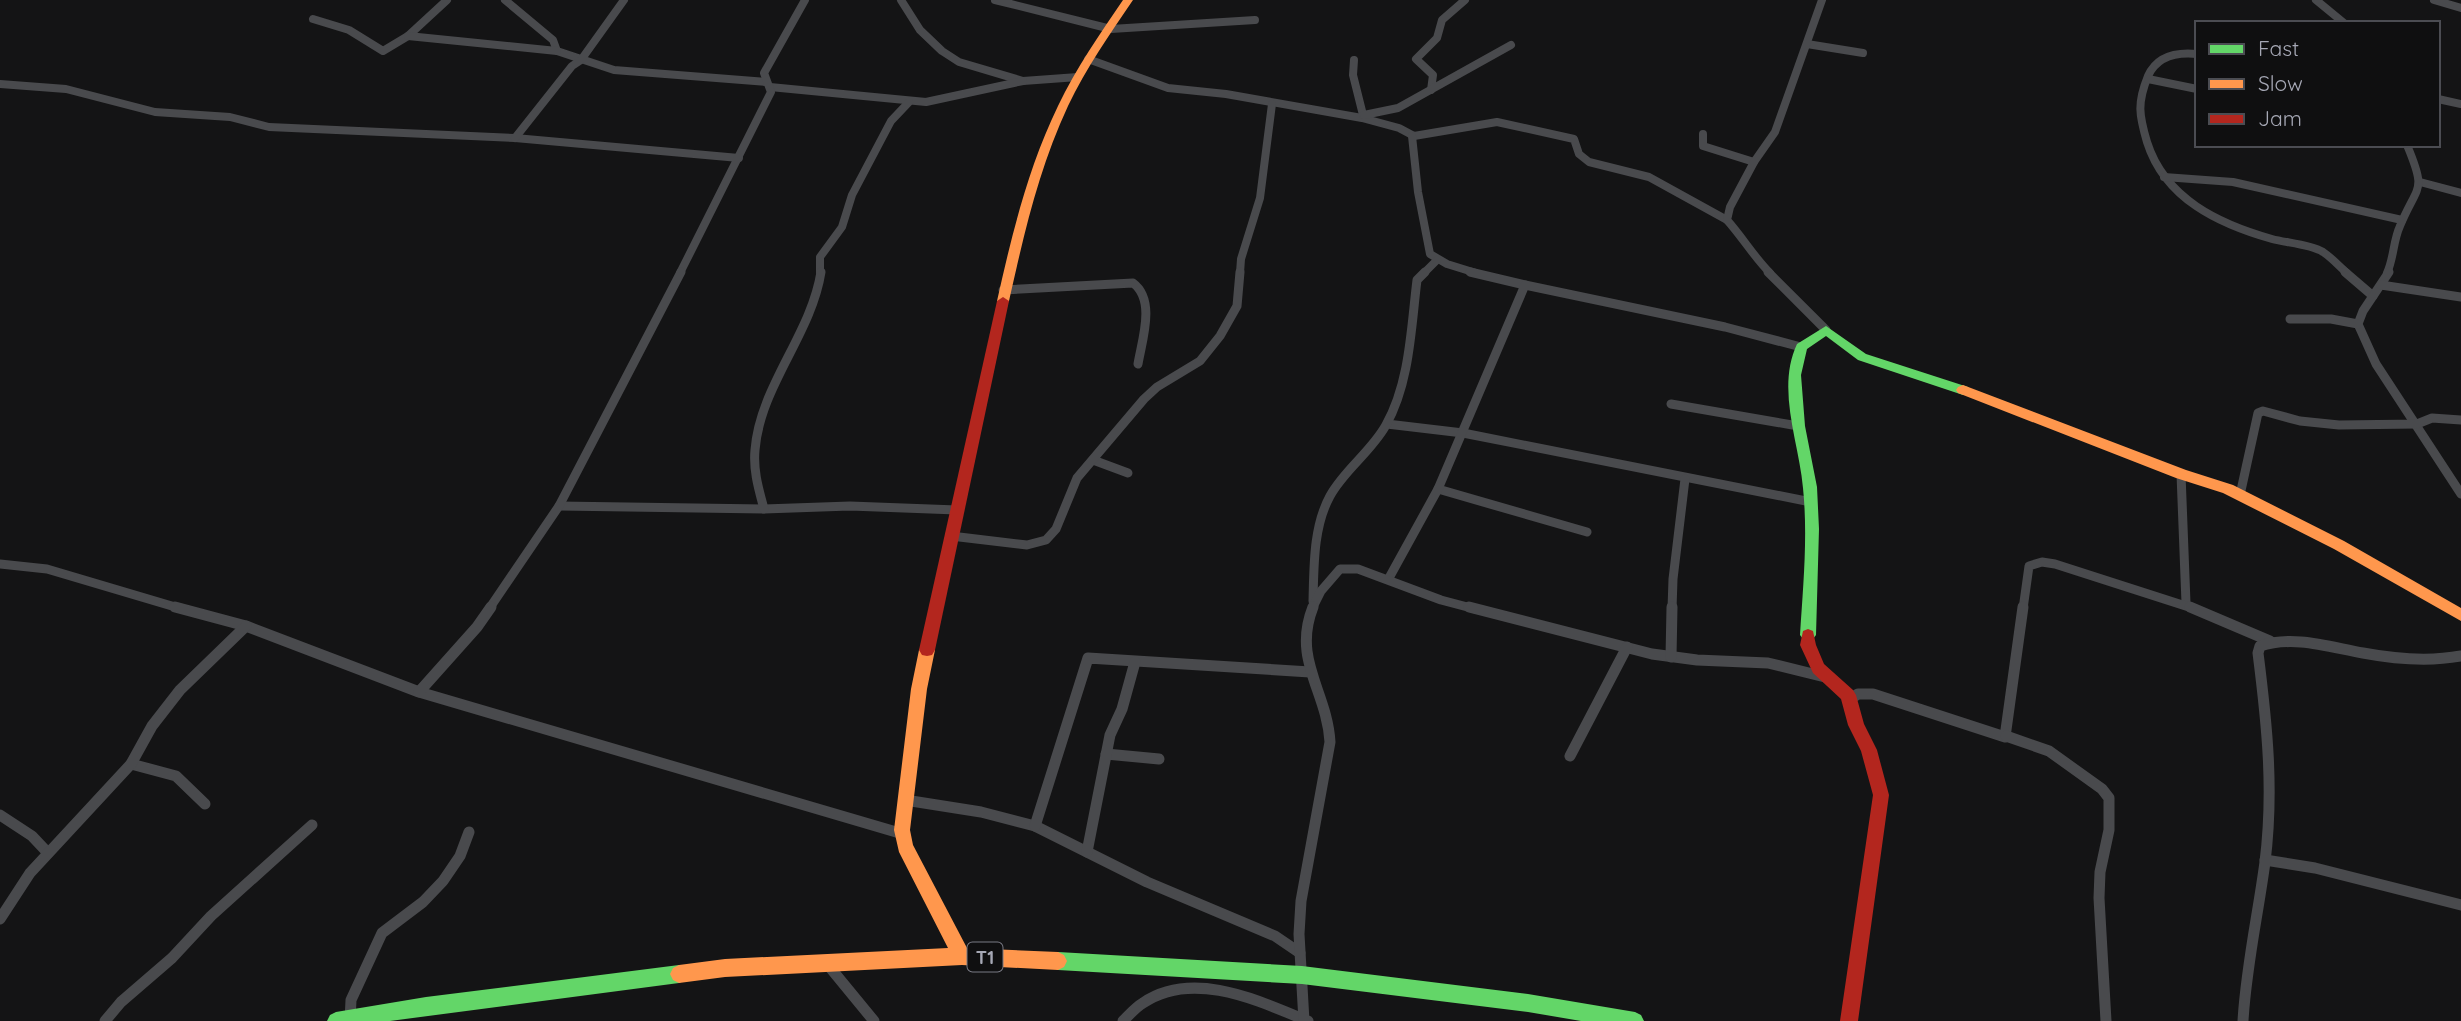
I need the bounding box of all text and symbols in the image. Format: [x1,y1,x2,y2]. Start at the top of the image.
legend [2195,21,2440,147]
text: Fast [2258,35,2299,61]
text: Slow [2258,70,2303,96]
text: Jam [2258,105,2302,131]
road number: T1 [968,942,1002,972]

